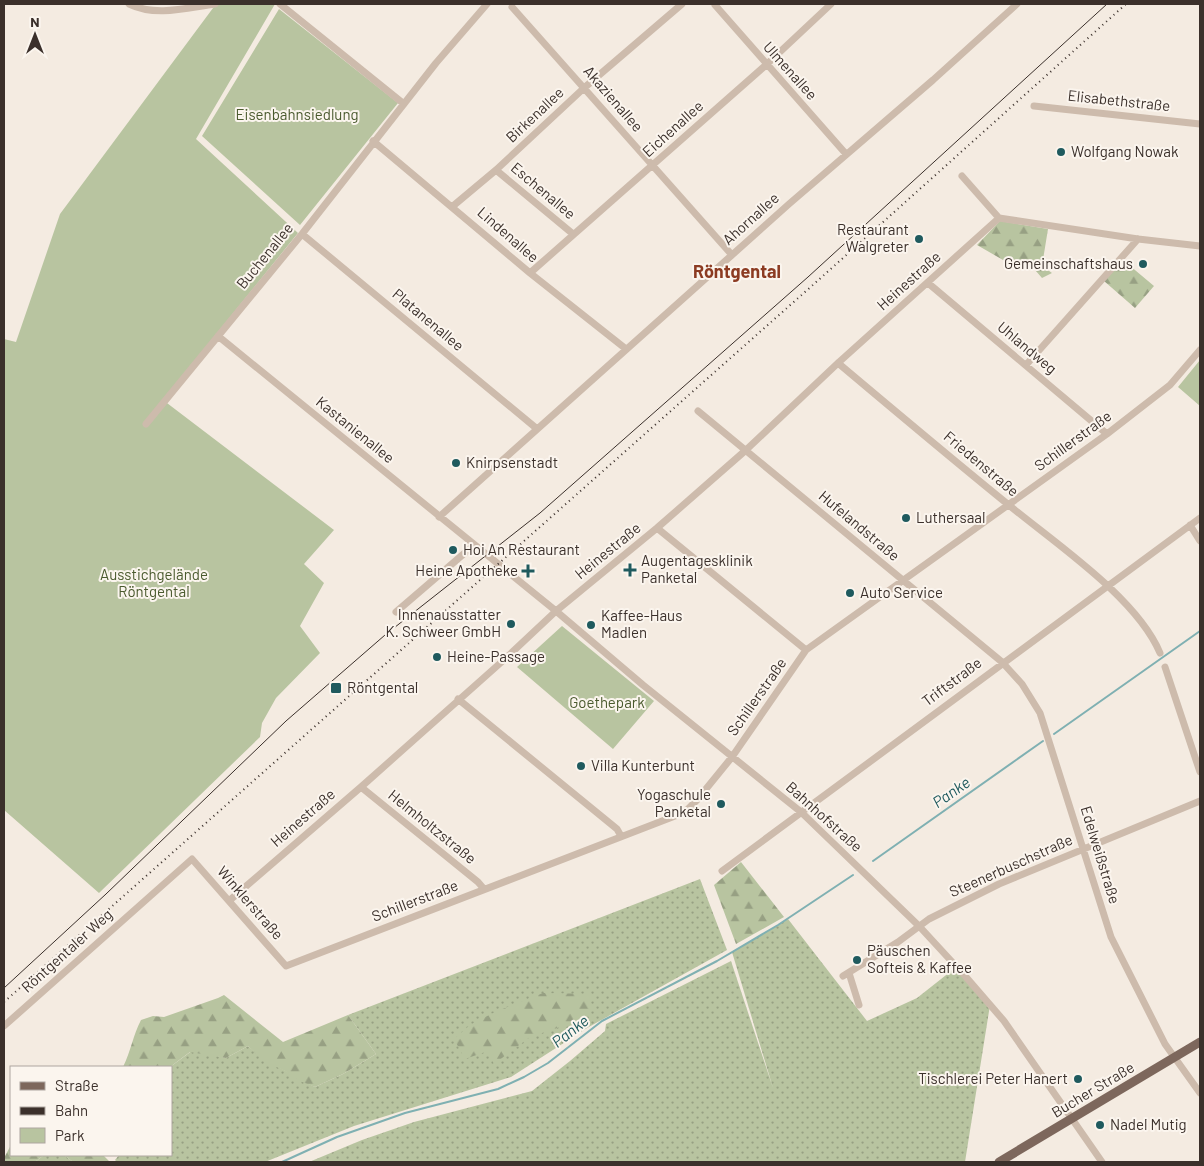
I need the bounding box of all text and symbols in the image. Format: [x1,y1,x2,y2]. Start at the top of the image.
north arrow [10,10,60,60]
text: N [30,13,40,30]
street label: Ulmenallee [760,38,822,103]
street label: Akazienallee [580,62,647,135]
street label: Birkenallee [502,83,567,146]
street label: Elisabethstraße [1067,86,1171,114]
street label: Eichenallee [638,96,706,160]
park label: Eisenbahnsiedlung [235,105,359,123]
place label: Wolfgang Nowak [1071,142,1179,160]
marker: Wolfgang Nowak [1055,146,1067,158]
street label: Eschenallee [508,158,580,222]
street label: Ahornallee [719,188,782,248]
street label: Lindenallee [474,203,543,266]
street label: Buchenallee [232,219,296,292]
place label: Restaurant Walgreter [837,220,910,255]
marker: Restaurant Walgreter [913,233,925,245]
street label: Heinestraße [873,247,944,314]
place label: Gemeinschaftshaus [1004,254,1133,272]
marker: Gemeinschaftshaus [1137,258,1149,270]
district label: Röntgental [693,260,781,282]
street label: Platanenallee [389,284,468,354]
street label: Uhlandweg [994,317,1061,377]
street label: Kastanienallee [313,392,398,466]
street label: Schillerstraße [1030,406,1114,474]
street label: Friedenstraße [941,427,1023,500]
place label: Knirpsenstadt [466,453,558,471]
marker: Knirpsenstadt [450,457,462,469]
street label: Hufelandstraße [816,486,904,564]
place label: Luthersaal [916,508,985,526]
marker: Luthersaal [900,512,912,524]
street label: Heinestraße [571,518,644,582]
place label: Hoi An Restaurant [463,540,580,558]
marker: Hoi An Restaurant [447,544,459,556]
place label: Augentagesklinik Panketal [641,551,753,586]
place label: Heine Apotheke [415,561,518,579]
marker: Augentagesklinik Panketal [623,563,637,577]
park label: Ausstichgelände Röntgental [100,565,208,600]
marker: Heine Apotheke [522,565,534,577]
place label: Auto Service [860,583,943,601]
marker: Auto Service [844,587,856,599]
place label: Innenausstatter K. Schweer GmbH [386,605,502,640]
place label: Kaffee-Haus Madlen [601,606,682,641]
marker: Innenausstatter K. Schweer GmbH [505,618,517,630]
marker: Kaffee-Haus Madlen [585,619,597,631]
place label: Heine-Passage [447,647,545,665]
marker: Heine-Passage [431,651,443,663]
street label: Triftstraße [918,653,985,709]
street label: Schillerstraße [723,654,790,739]
place label: Röntgental [347,678,418,696]
marker: Röntgental [329,681,343,695]
park label: Goethepark [569,693,645,711]
place label: Villa Kunterbunt [591,756,695,774]
marker: Villa Kunterbunt [575,760,587,772]
water label: Panke [928,772,973,811]
street label: Bahnhofstraße [783,777,867,855]
street label: Heinestraße [266,784,338,850]
street label: Helmholtzstraße [385,785,480,867]
place label: Yogaschule Panketal [637,785,711,820]
marker: Yogaschule Panketal [715,798,727,810]
street label: Edelweißstraße [1078,804,1124,906]
street label: Steenerbuschstraße [946,830,1075,900]
street label: Winklerstraße [214,862,288,943]
street label: Schillerstraße [369,875,460,925]
street label: Röntgentaler Weg [17,905,116,996]
place label: Päuschen Softeis & Kaffee [867,941,972,976]
marker: Päuschen Softeis & Kaffee [851,954,863,966]
water label: Panke [547,1010,592,1051]
street label: Bucher Straße [1048,1057,1137,1121]
legend [10,1066,172,1156]
place label: Tischlerei Peter Hanert [918,1069,1068,1087]
marker: Tischlerei Peter Hanert [1072,1073,1084,1085]
text: Straße [55,1076,99,1094]
text: Bahn [55,1101,88,1119]
place label: Nadel Mutig [1110,1115,1187,1133]
marker: Nadel Mutig [1094,1119,1106,1131]
text: Park [55,1126,85,1144]

